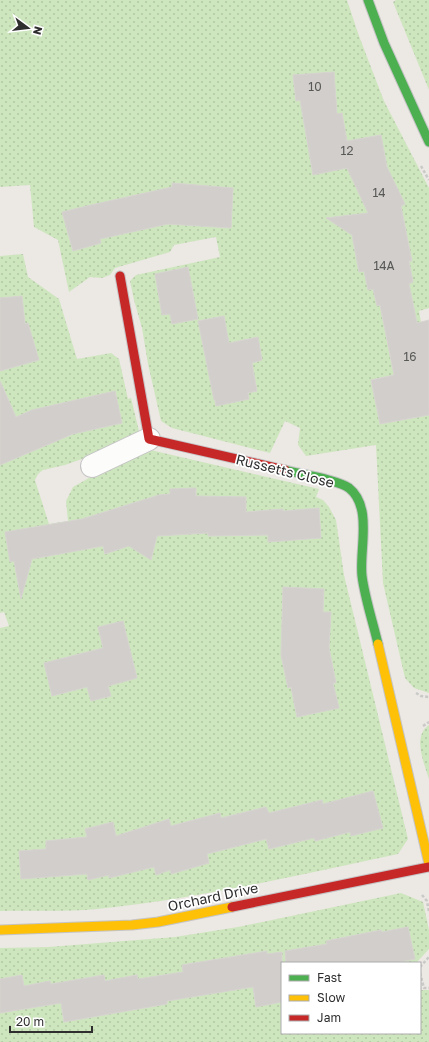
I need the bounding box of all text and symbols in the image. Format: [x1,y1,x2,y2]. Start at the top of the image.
north arrow [8,8,48,48]
text: N [31,25,46,36]
house number: 10 [308,79,322,94]
house number: 12 [341,143,353,158]
house number: 14 [372,185,386,200]
house number: 14A [373,258,395,273]
house number: 16 [403,349,417,364]
street label: Russetts Close [234,450,336,491]
street label: Orchard Drive [166,879,260,914]
legend [281,962,421,1034]
text: Fast [317,970,342,985]
text: Slow [317,990,345,1005]
scale bar [10,1008,92,1034]
text: Jam [317,1010,341,1025]
text: 20 m [16,1014,44,1029]

